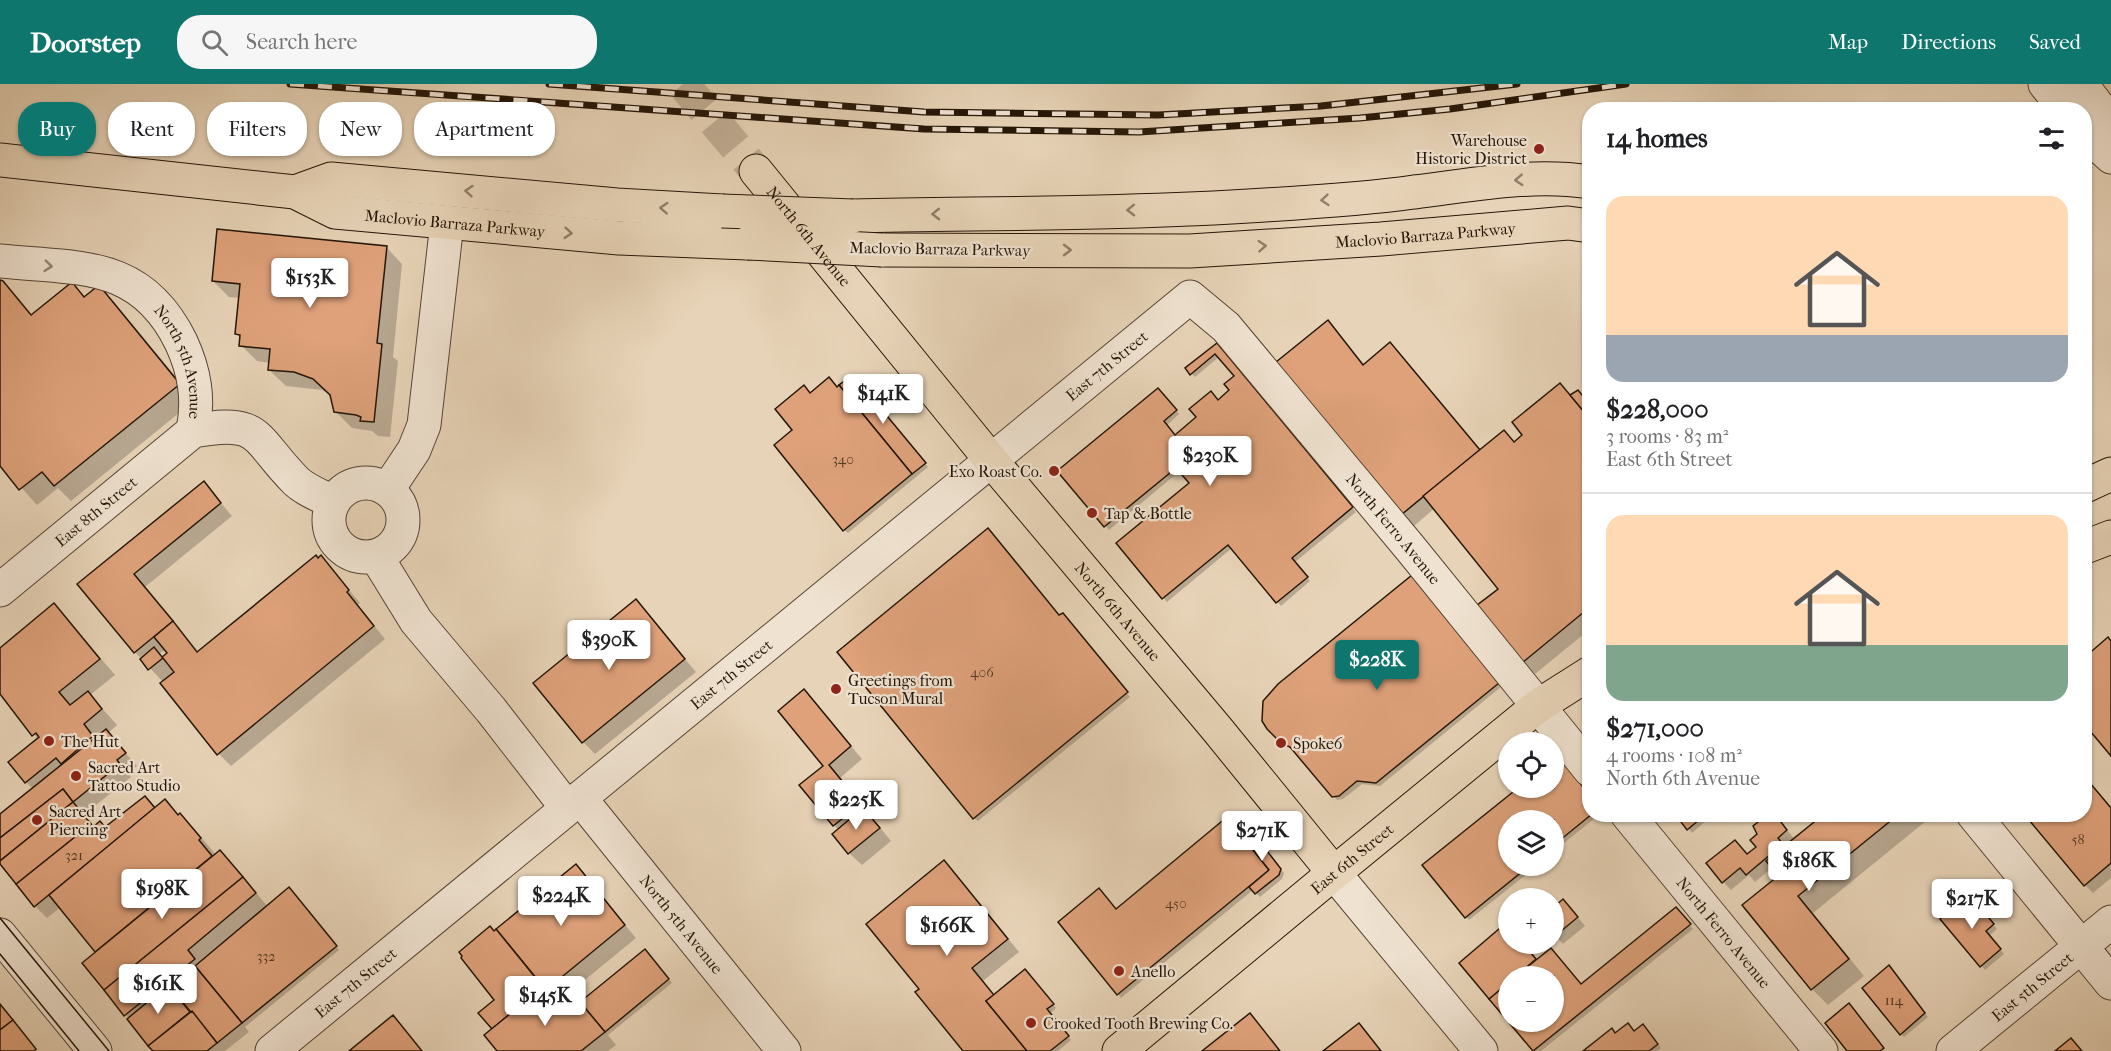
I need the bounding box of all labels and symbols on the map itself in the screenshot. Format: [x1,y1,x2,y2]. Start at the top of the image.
place label: Warehouse Historic District [1415,131,1527,168]
marker: Warehouse Historic District [1532,142,1546,156]
one-way arrow [1515,173,1524,186]
street label: North 6th Avenue [763,182,855,290]
one-way arrow [465,185,474,198]
one-way arrow [1321,193,1330,206]
one-way arrow [659,201,668,214]
one-way arrow [1126,204,1135,217]
street label: Maclovio Barraza Parkway [364,205,547,241]
one-way arrow [931,208,940,220]
street label: Maclovio Barraza Parkway [1334,218,1517,251]
one-way arrow [564,226,573,239]
street label: Maclovio Barraza Parkway [849,238,1031,260]
one-way arrow [1257,240,1266,253]
one-way arrow [1062,244,1071,257]
pin: $153K [268,258,352,309]
one-way arrow [43,259,52,272]
street label: North 5th Avenue [151,301,205,420]
street label: East 7th Street [1062,326,1152,405]
pin: $141K [841,374,925,425]
pin: $230K [1168,436,1252,487]
house number: 340 [832,451,854,468]
place label: Exo Roast Co. [949,462,1042,481]
marker: Exo Roast Co. [1047,464,1061,478]
street label: North Ferro Avenue [1342,469,1445,588]
street label: East 8th Street [51,472,141,550]
place label: Tap & Bottle [1104,504,1192,523]
marker: Tap & Bottle [1085,506,1099,520]
street label: North 6th Avenue [1071,558,1165,665]
pin: $390K [567,620,651,671]
street label: East 7th Street [686,635,776,713]
pin: $228K [1335,640,1419,691]
house number: 406 [970,664,994,681]
place label: Greetings from Tucson Mural [848,671,954,708]
marker: Greetings from Tucson Mural [829,682,843,696]
place label: The Hut [61,732,120,751]
marker: The Hut [42,734,56,748]
place label: Spoke6 [1293,734,1343,753]
marker: Spoke6 [1274,736,1288,750]
place label: Sacred Art Tattoo Studio [88,758,180,795]
marker: Sacred Art Tattoo Studio [69,769,83,783]
pin: $225K [814,780,898,831]
place label: Sacred Art Piercing [49,802,122,839]
pin: $271K [1220,811,1304,862]
marker: Sacred Art Piercing [30,813,44,827]
street label: East 6th Street [1307,819,1397,898]
house number: 58 [2071,831,2085,848]
pin: $186K [1767,841,1851,892]
house number: 321 [65,847,83,864]
pin: $198K [120,869,204,920]
street label: North 5th Avenue [636,871,727,977]
street label: North Ferro Avenue [1673,873,1775,992]
pin: $224K [519,876,603,927]
pin: $217K [1930,879,2014,930]
house number: 450 [1165,895,1187,912]
pin: $166K [905,906,989,957]
street label: East 7th Street [311,943,400,1022]
street label: East 5th Street [1987,947,2077,1025]
house number: 332 [257,948,275,965]
place label: Anello [1130,962,1175,981]
pin: $161K [116,964,200,1015]
marker: Anello [1112,964,1126,978]
pin: $145K [503,976,587,1027]
house number: 114 [1885,992,1904,1009]
place label: Crooked Tooth Brewing Co. [1043,1014,1233,1033]
marker: Crooked Tooth Brewing Co. [1024,1016,1038,1030]

